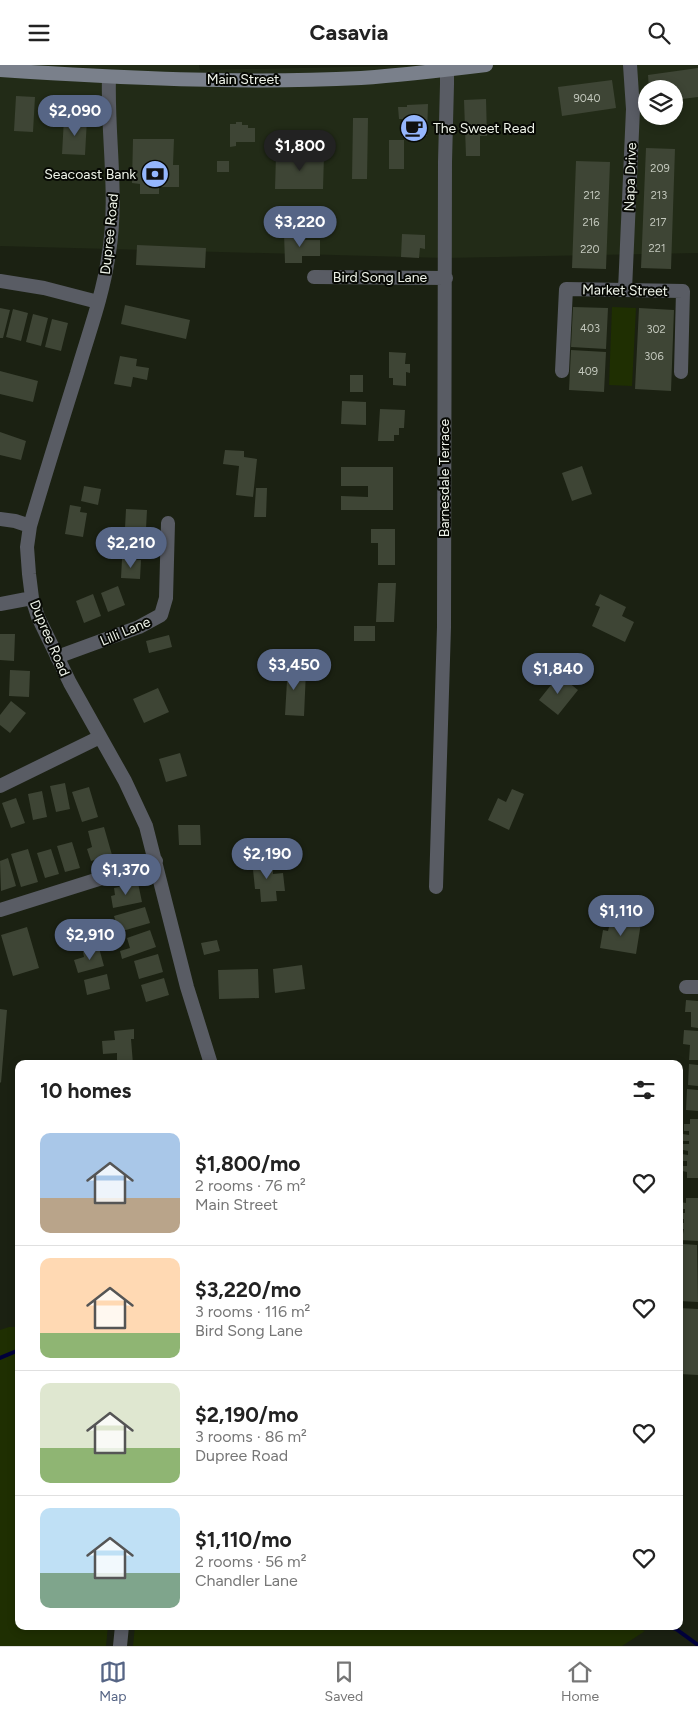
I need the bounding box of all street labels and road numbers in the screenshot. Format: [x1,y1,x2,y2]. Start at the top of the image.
street label: Main Street [207,71,279,88]
street label: Napa Drive [621,142,640,212]
street label: Dupree Road [97,193,122,275]
street label: Bird Song Lane [333,269,427,286]
street label: Market Street [582,281,668,300]
street label: Barnesdale Terrace [436,419,453,537]
street label: Dupree Road [26,597,73,679]
street label: Lilli Lane [97,613,153,650]

